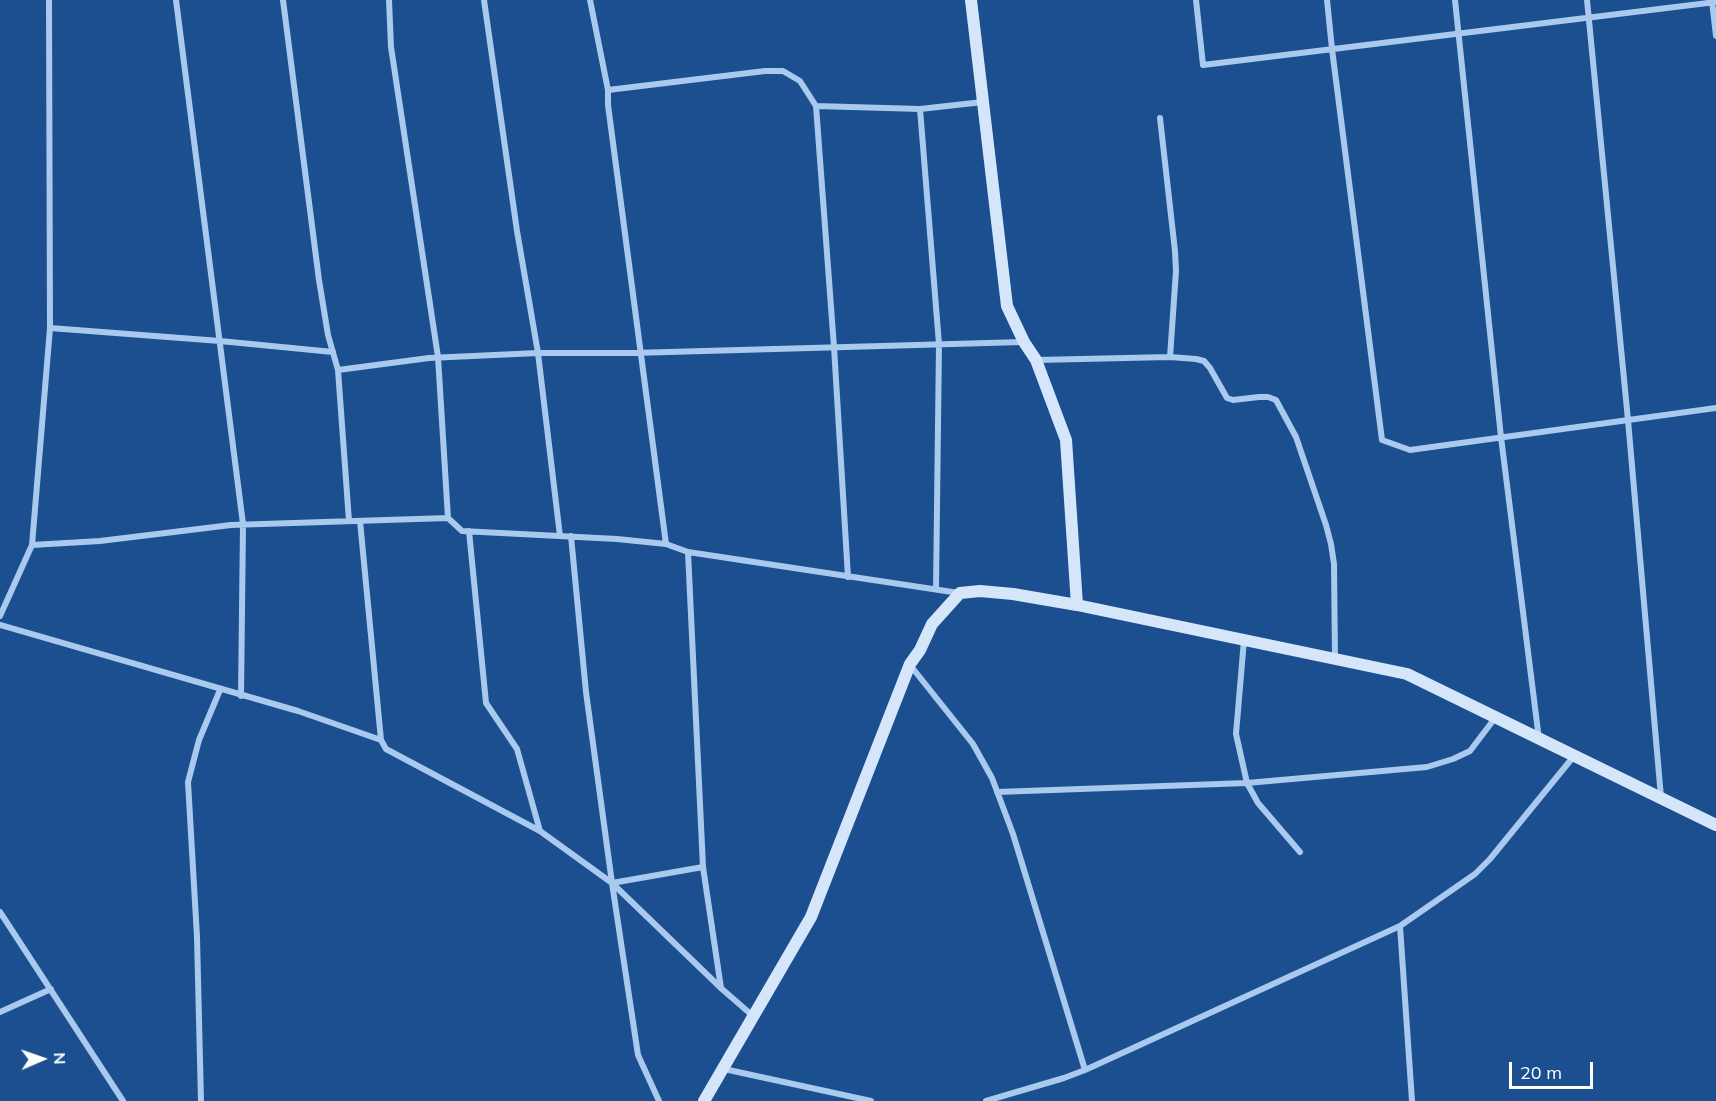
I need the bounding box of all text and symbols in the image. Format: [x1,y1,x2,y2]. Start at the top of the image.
north arrow [12,1029,72,1089]
scale bar [1512,1050,1596,1088]
text: N [50,1052,70,1065]
text: 20 m [1520,1061,1562,1084]

